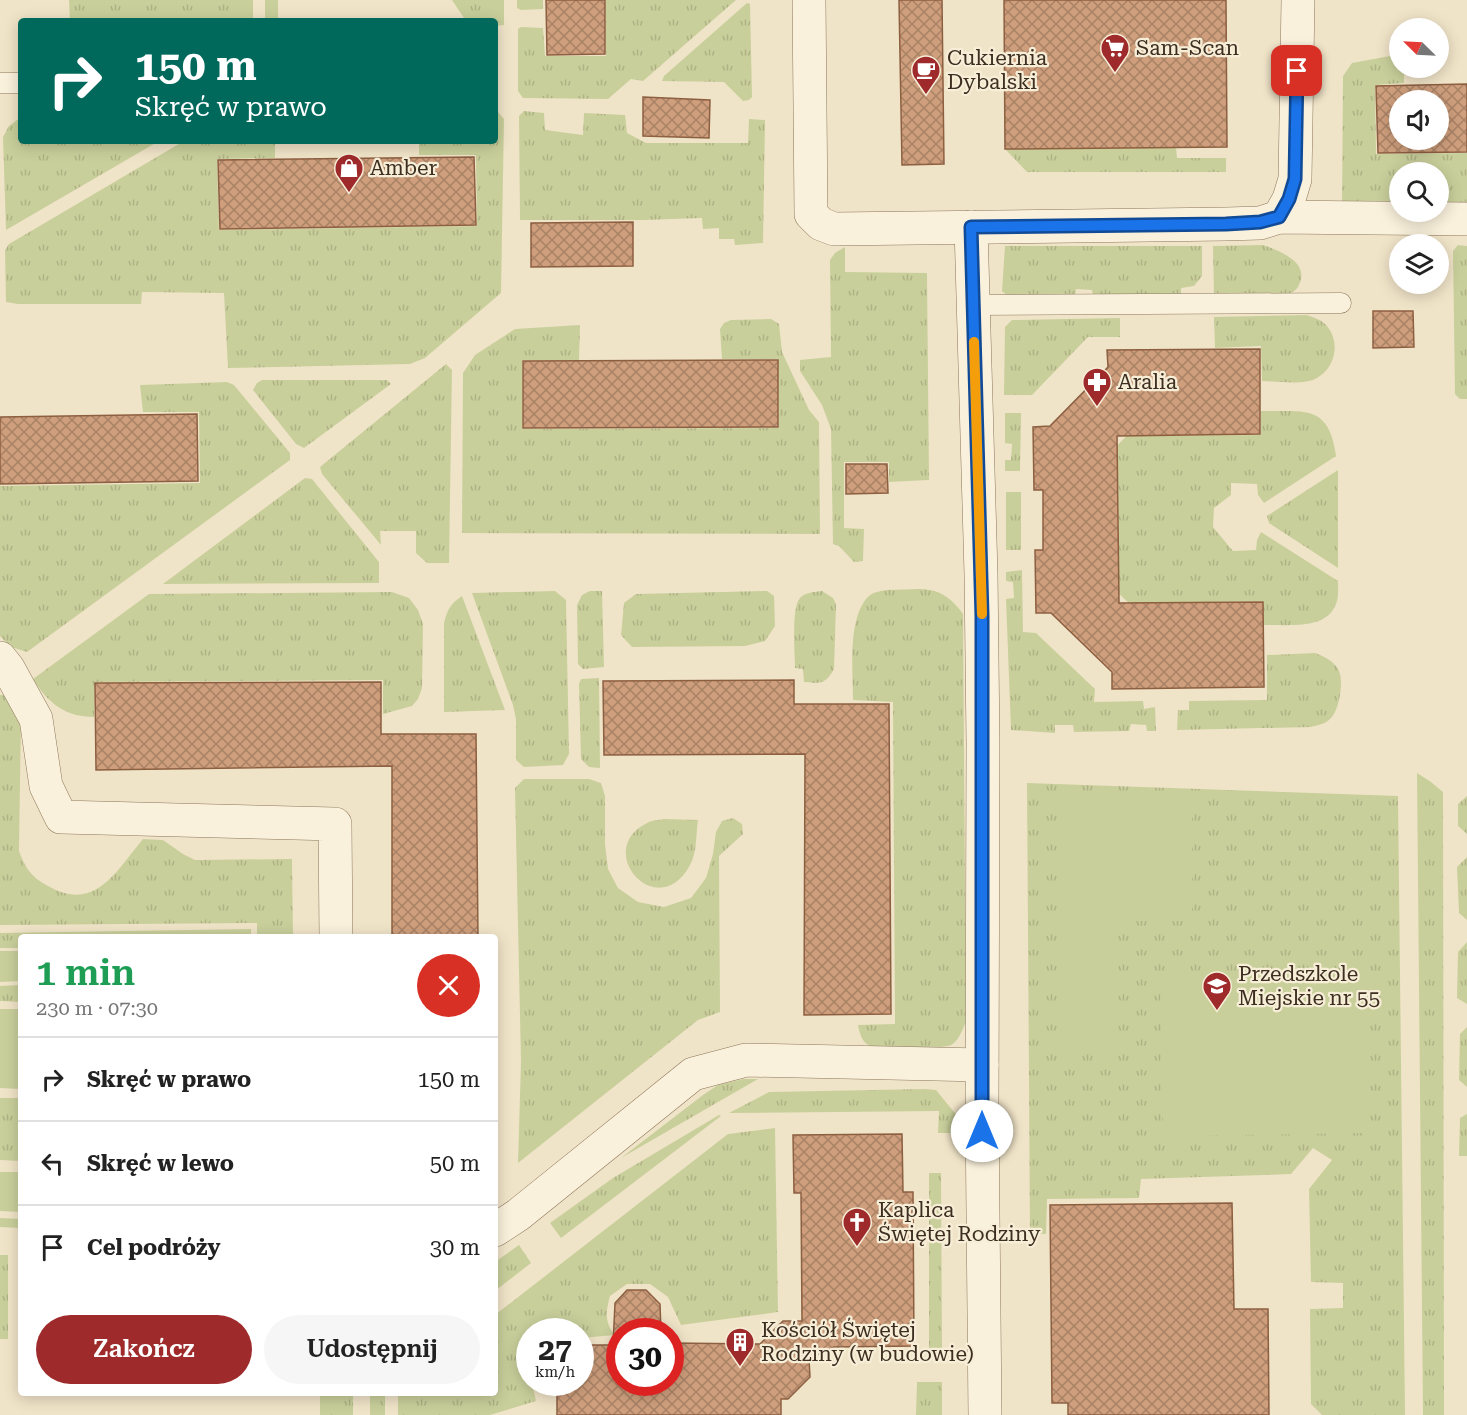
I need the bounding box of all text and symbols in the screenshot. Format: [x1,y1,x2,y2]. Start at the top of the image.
north arrow [1389,18,1449,78]
map controls [1389,18,1449,294]
supermarket icon: Sam-Scan [1099,32,1131,74]
place label: Sam-Scan [1136,36,1240,60]
text: 150 m [135,41,257,90]
icon: right [36,42,114,120]
pin [1271,45,1322,96]
place label: Cukiernia Dybalski [947,46,1048,94]
cafe icon: Cukiernia Dybalski [910,54,942,96]
icon: arrive [1280,54,1313,87]
button: sound [1389,90,1449,150]
text: Skręć w prawo [135,91,327,123]
shop icon: Amber [333,152,365,194]
place label: Amber [370,156,438,180]
button: search [1389,162,1449,222]
button: layers [1389,234,1449,294]
pharmacy icon: Aralia [1081,366,1113,408]
place label: Aralia [1118,370,1178,394]
text: 1 min [36,952,135,994]
button: close [417,954,480,1017]
place label: Przedszkole Miejskie nr 55 [1238,962,1380,1010]
school or university icon: Przedszkole Miejskie nr 55 [1201,970,1233,1012]
text: 230 m · 07:30 [36,996,158,1020]
icon: right [36,1063,69,1096]
text: Skręć w prawo [87,1067,251,1092]
text: 150 m [417,1067,480,1092]
position arrow [950,1099,1014,1163]
icon: left [36,1147,69,1180]
text: Skręć w lewo [87,1151,234,1176]
text: 50 m [430,1151,480,1176]
place label: Kaplica Świętej Rodziny [878,1198,1041,1246]
church icon: Kaplica Świętej Rodziny [841,1206,873,1248]
icon: arrive [36,1231,69,1264]
text: Cel podróży [87,1235,221,1260]
text: 30 m [430,1235,480,1260]
button: Zakończ [36,1315,252,1384]
button: Udostępnij [264,1315,480,1384]
place label: Kościół Świętej Rodziny (w budowie) [761,1317,974,1366]
speed limit sign: 30 [606,1318,684,1396]
building icon: Kościół Świętej Rodziny (w budowie) [724,1326,756,1368]
text: 27 [538,1332,572,1367]
text: km/h [535,1363,575,1381]

